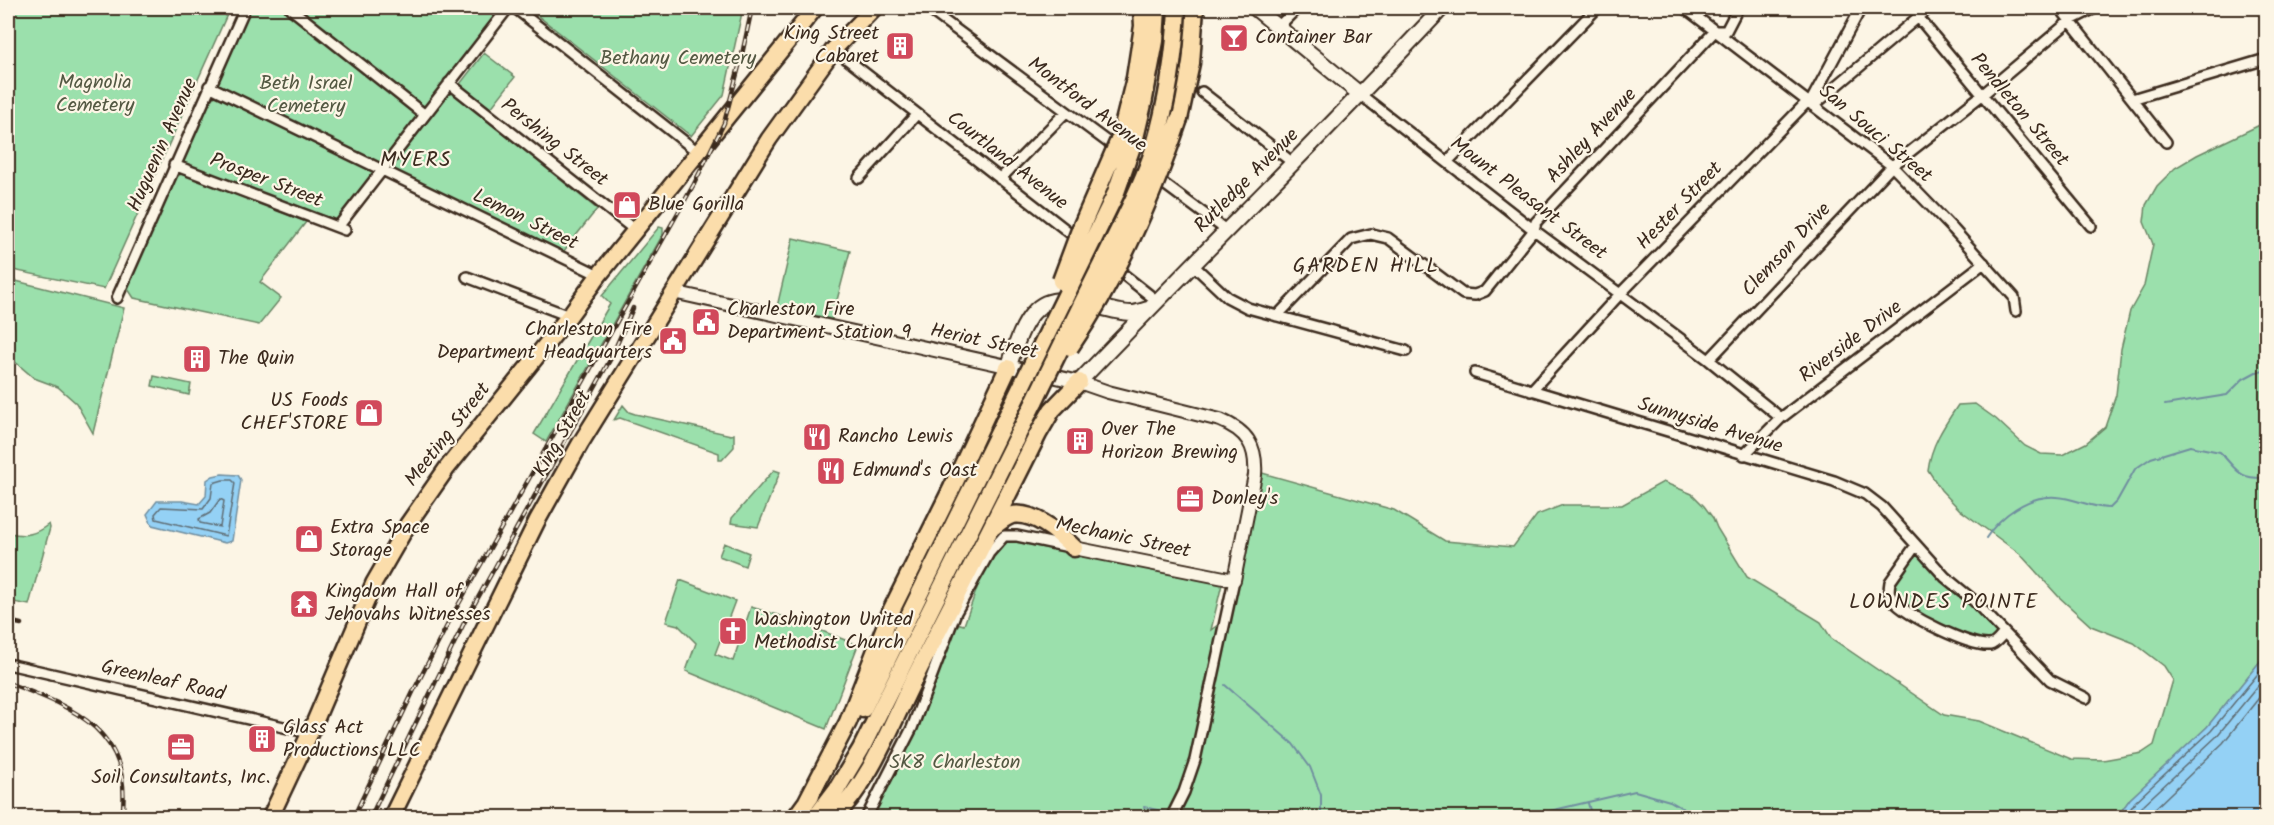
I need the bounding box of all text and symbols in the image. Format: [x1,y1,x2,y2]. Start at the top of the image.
place label: King Street Cabaret [784,18,879,73]
bar icon: Container Bar [1218,22,1250,54]
place label: Container Bar [1255,22,1373,54]
building icon: King Street Cabaret [884,30,916,62]
park label: Bethany Cemetery [600,43,757,75]
street label: Pendleton Street [1962,46,2077,174]
street label: Montford Avenue [1020,49,1154,161]
park label: Magnolia Cemetery [56,67,135,122]
park label: Beth Israel Cemetery [260,68,353,123]
street label: Huguenin Avenue [119,73,207,217]
street label: San Souci Street [1811,77,1939,192]
street label: Ashley Avenue [1539,81,1645,191]
street label: Pershing Street [493,91,615,196]
street label: Courtland Avenue [939,103,1075,219]
street label: Rutledge Avenue [1187,121,1307,241]
street label: Mount Pleasant Street [1442,129,1614,269]
district label: MYERS [380,144,452,177]
street label: Prosper Street [205,145,328,217]
street label: Hester Street [1629,154,1731,258]
street label: Lemon Street [467,181,584,260]
shop icon: Blue Gorilla [611,189,643,221]
place label: Blue Gorilla [648,189,744,221]
street label: Clemson Drive [1734,195,1840,305]
district label: GARDEN HILL [1293,250,1439,283]
street label: Riverside Drive [1792,292,1910,392]
place label: Charleston Fire Department Station 9 [727,294,912,349]
public building icon: Charleston Fire Department Station 9 [690,306,722,338]
place label: Charleston Fire Department Headquarters [437,314,652,369]
street label: Heriot Street [927,315,1041,369]
public building icon: Charleston Fire Department Headquarters [657,325,689,357]
building icon: The Quin [181,343,213,375]
place label: The Quin [218,343,294,375]
street label: Meeting Street [397,376,499,494]
street label: King Street [525,384,601,483]
place label: US Foods CHEF'STORE [241,385,349,440]
street label: Sunnyside Avenue [1634,389,1786,463]
shop icon: US Foods CHEF'STORE [353,397,385,429]
place label: Over The Horizon Brewing [1101,414,1238,469]
restaurant icon: Rancho Lewis [801,421,833,453]
place label: Rancho Lewis [838,421,954,453]
building icon: Over The Horizon Brewing [1064,425,1096,457]
restaurant icon: Edmund's Oast [815,455,847,487]
place label: Edmund's Oast [852,455,977,487]
office icon: Donley's [1174,483,1206,515]
place label: Donley's [1211,483,1279,515]
street label: Mechanic Street [1053,508,1194,568]
place label: Extra Space Storage [330,512,429,567]
shop icon: Extra Space Storage [293,523,325,555]
place label: Kingdom Hall of Jehovahs Witnesses [325,576,491,631]
district label: LOWNDES POINTE [1849,586,2039,619]
temple icon: Kingdom Hall of Jehovahs Witnesses [288,588,320,620]
place label: Washington United Methodist Church [754,604,914,659]
church icon: Washington United Methodist Church [717,615,749,647]
street label: Greenleaf Road [98,651,229,711]
place label: Glass Act Productions LLC [283,712,421,767]
building icon: Glass Act Productions LLC [246,723,278,755]
office icon: Soil Consultants, Inc. [165,731,197,763]
park label: SK8 Charleston [889,747,1021,779]
place label: Soil Consultants, Inc. [91,762,271,794]

